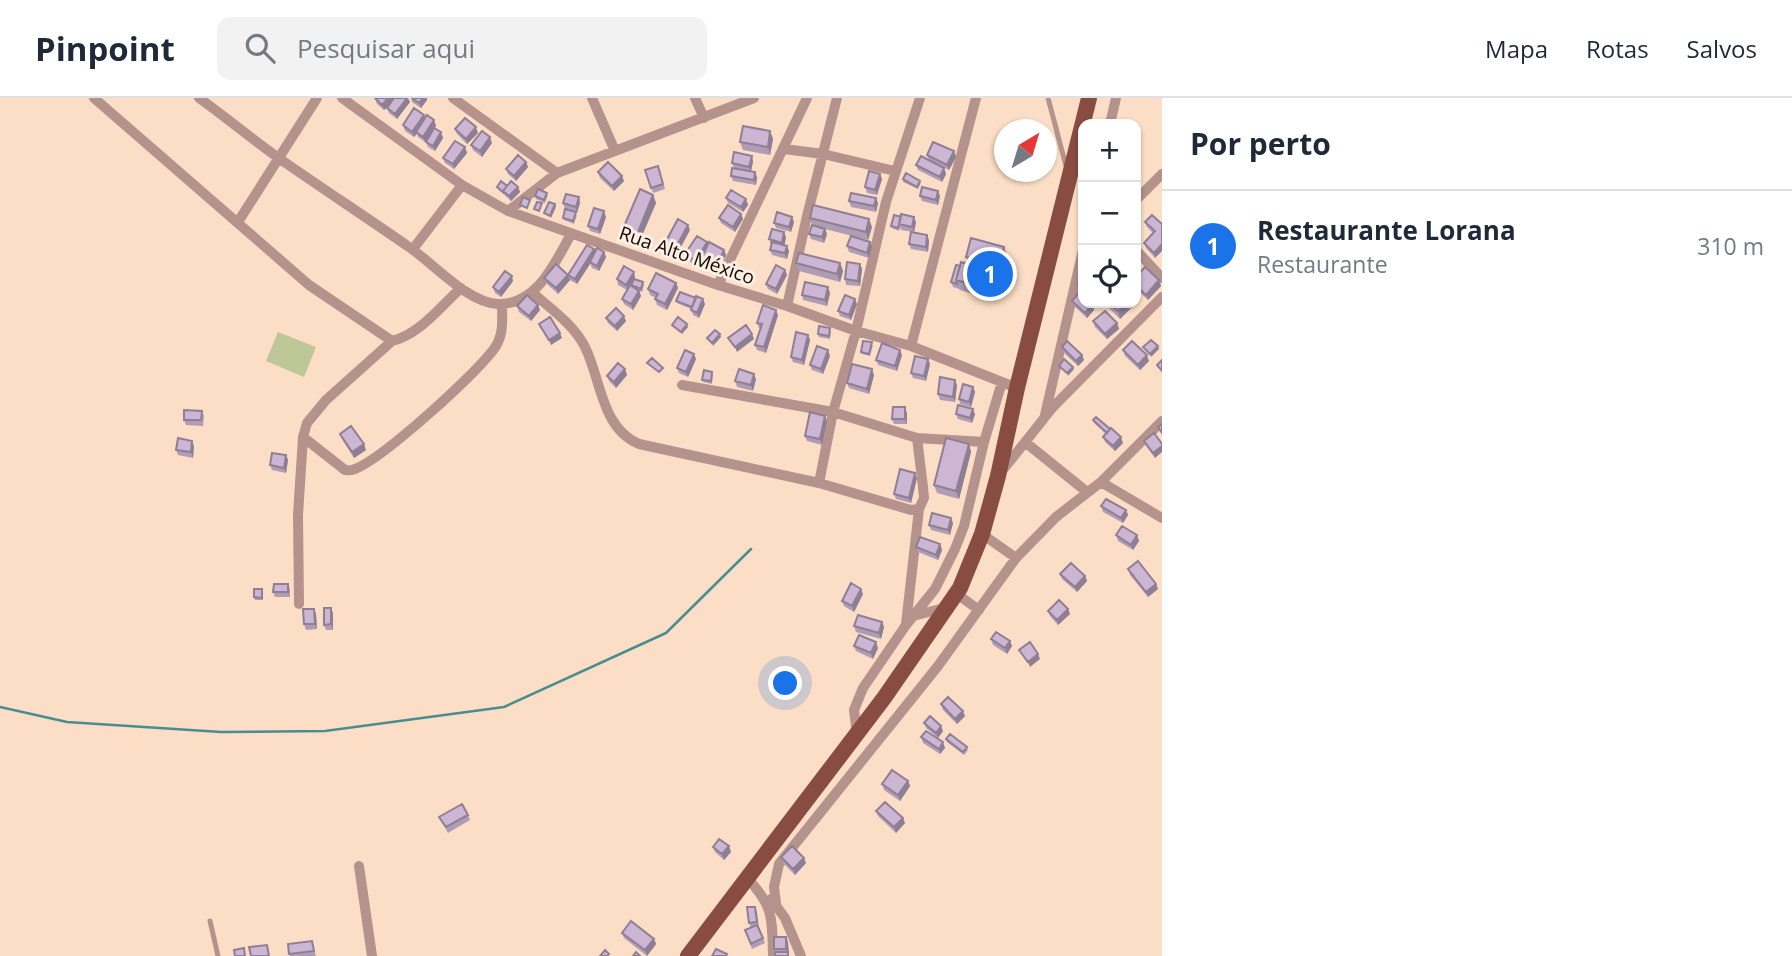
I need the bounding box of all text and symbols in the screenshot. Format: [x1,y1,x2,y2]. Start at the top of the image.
search box [217,17,707,80]
text: Pinpoint [35,26,175,71]
icon: search [241,29,279,67]
text: Pesquisar aqui [297,30,475,66]
text: Mapa [1485,32,1548,65]
text: Rotas [1586,32,1649,65]
text: Salvos [1687,32,1757,65]
north arrow [994,119,1057,182]
map controls [1078,119,1141,308]
button: + [1078,119,1141,182]
text: Por perto [1190,123,1331,164]
button: − [1078,182,1141,245]
text: Restaurante Lorana [1257,212,1516,248]
street label: Rua Alto México [616,220,758,290]
text: 1 [1206,230,1220,262]
text: 310 m [1697,230,1764,262]
button: locate [1078,245,1141,308]
pin: 1 [967,248,1013,300]
text: Restaurante [1257,248,1388,280]
your location [768,666,802,700]

